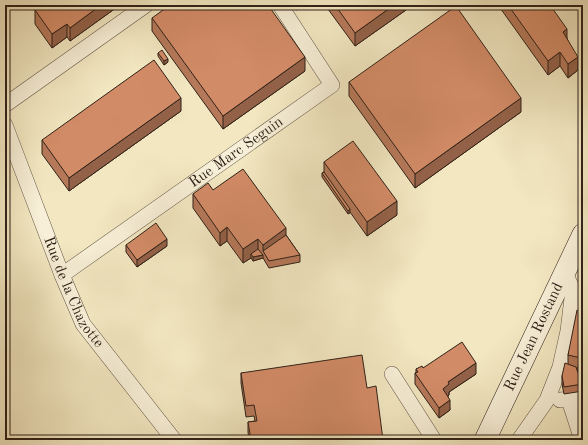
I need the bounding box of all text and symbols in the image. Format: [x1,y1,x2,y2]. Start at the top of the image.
street label: Rue Marc Seguin [186,114,286,191]
street label: Rue de la Chazotte [41,235,106,351]
street label: Rue Jean Rostand [502,280,566,394]

